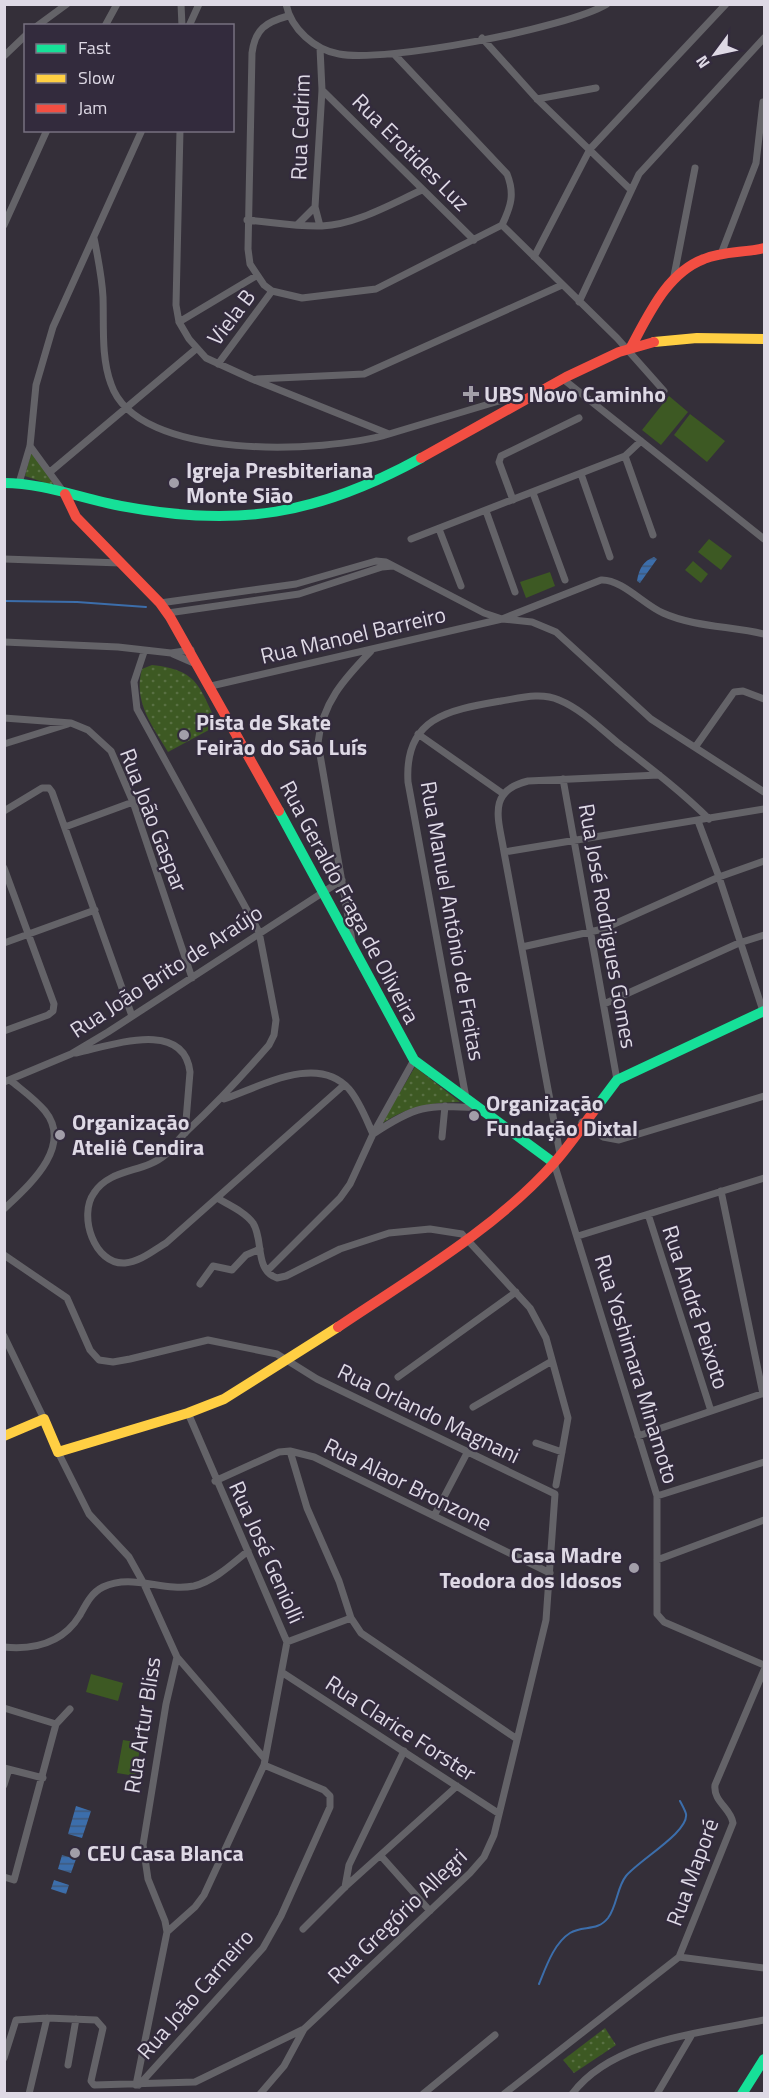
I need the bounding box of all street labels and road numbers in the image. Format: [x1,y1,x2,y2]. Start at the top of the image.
street label: Rua Cedrim [281,73,319,181]
street label: Rua Erotides Luz [344,85,478,219]
street label: Viela B [198,282,264,352]
street label: Rua Manoel Barreiro [257,597,449,673]
street label: Rua João Gaspar [111,743,197,897]
street label: Rua Geraldo Fraga de Oliveira [271,774,429,1030]
street label: Rua Manuel Antônio de Freitas [412,779,494,1063]
street label: Rua José Rodrigues Gomes [570,801,646,1051]
street label: Rua João Brito de Araújo [63,896,269,1046]
street label: Rua André Peixoto [654,1221,738,1393]
street label: Rua Yoshimara Minamoto [586,1250,688,1488]
street label: Rua Orlando Magnani [332,1354,526,1472]
street label: Rua Alaor Bronzone [318,1429,498,1539]
street label: Rua José Geniolli [220,1475,314,1629]
street label: Rua Artur Bliss [114,1654,170,1796]
street label: Rua Clarice Forster [319,1666,484,1790]
street label: Rua Maporé [657,1813,727,1931]
street label: Rua Gregório Allegri [319,1840,475,1992]
street label: Rua João Carneiro [128,1921,262,2067]

